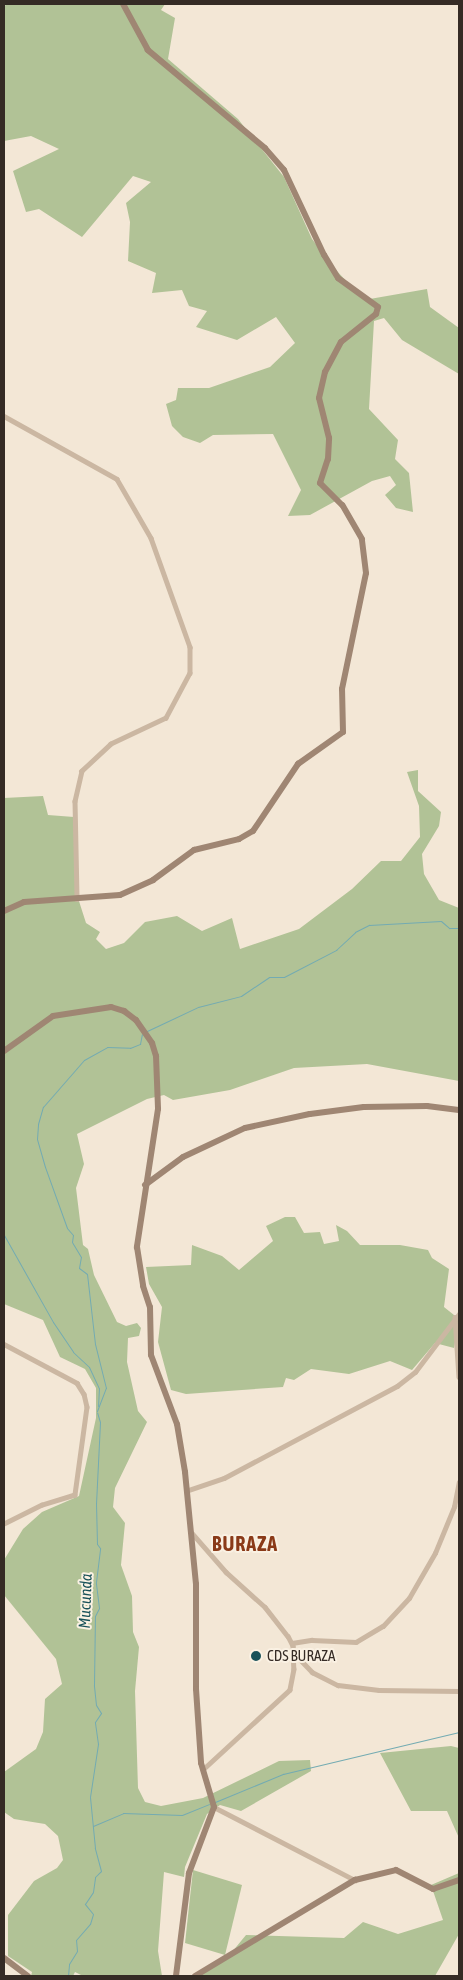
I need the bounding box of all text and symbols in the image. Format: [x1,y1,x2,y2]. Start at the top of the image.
district label: BURAZA [211,1531,279,1555]
water label: Mucunda [74,1573,96,1629]
place label: CDS BURAZA [267,1647,335,1665]
marker: CDS BURAZA [249,1649,263,1663]

